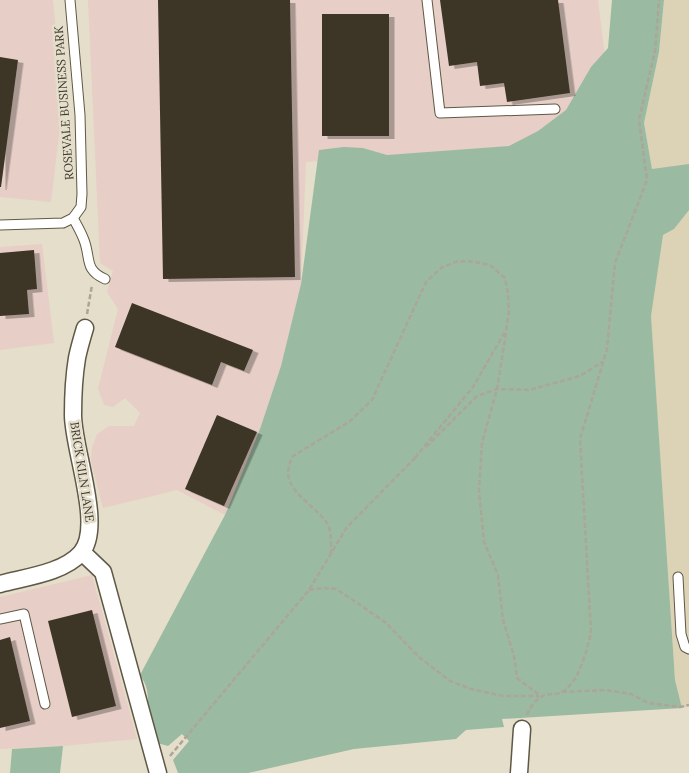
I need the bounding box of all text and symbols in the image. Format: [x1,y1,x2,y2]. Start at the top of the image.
street label: ROSEVALE BUSINESS PARK [51,25,76,181]
street label: BRICK KILN LANE [67,421,98,523]

